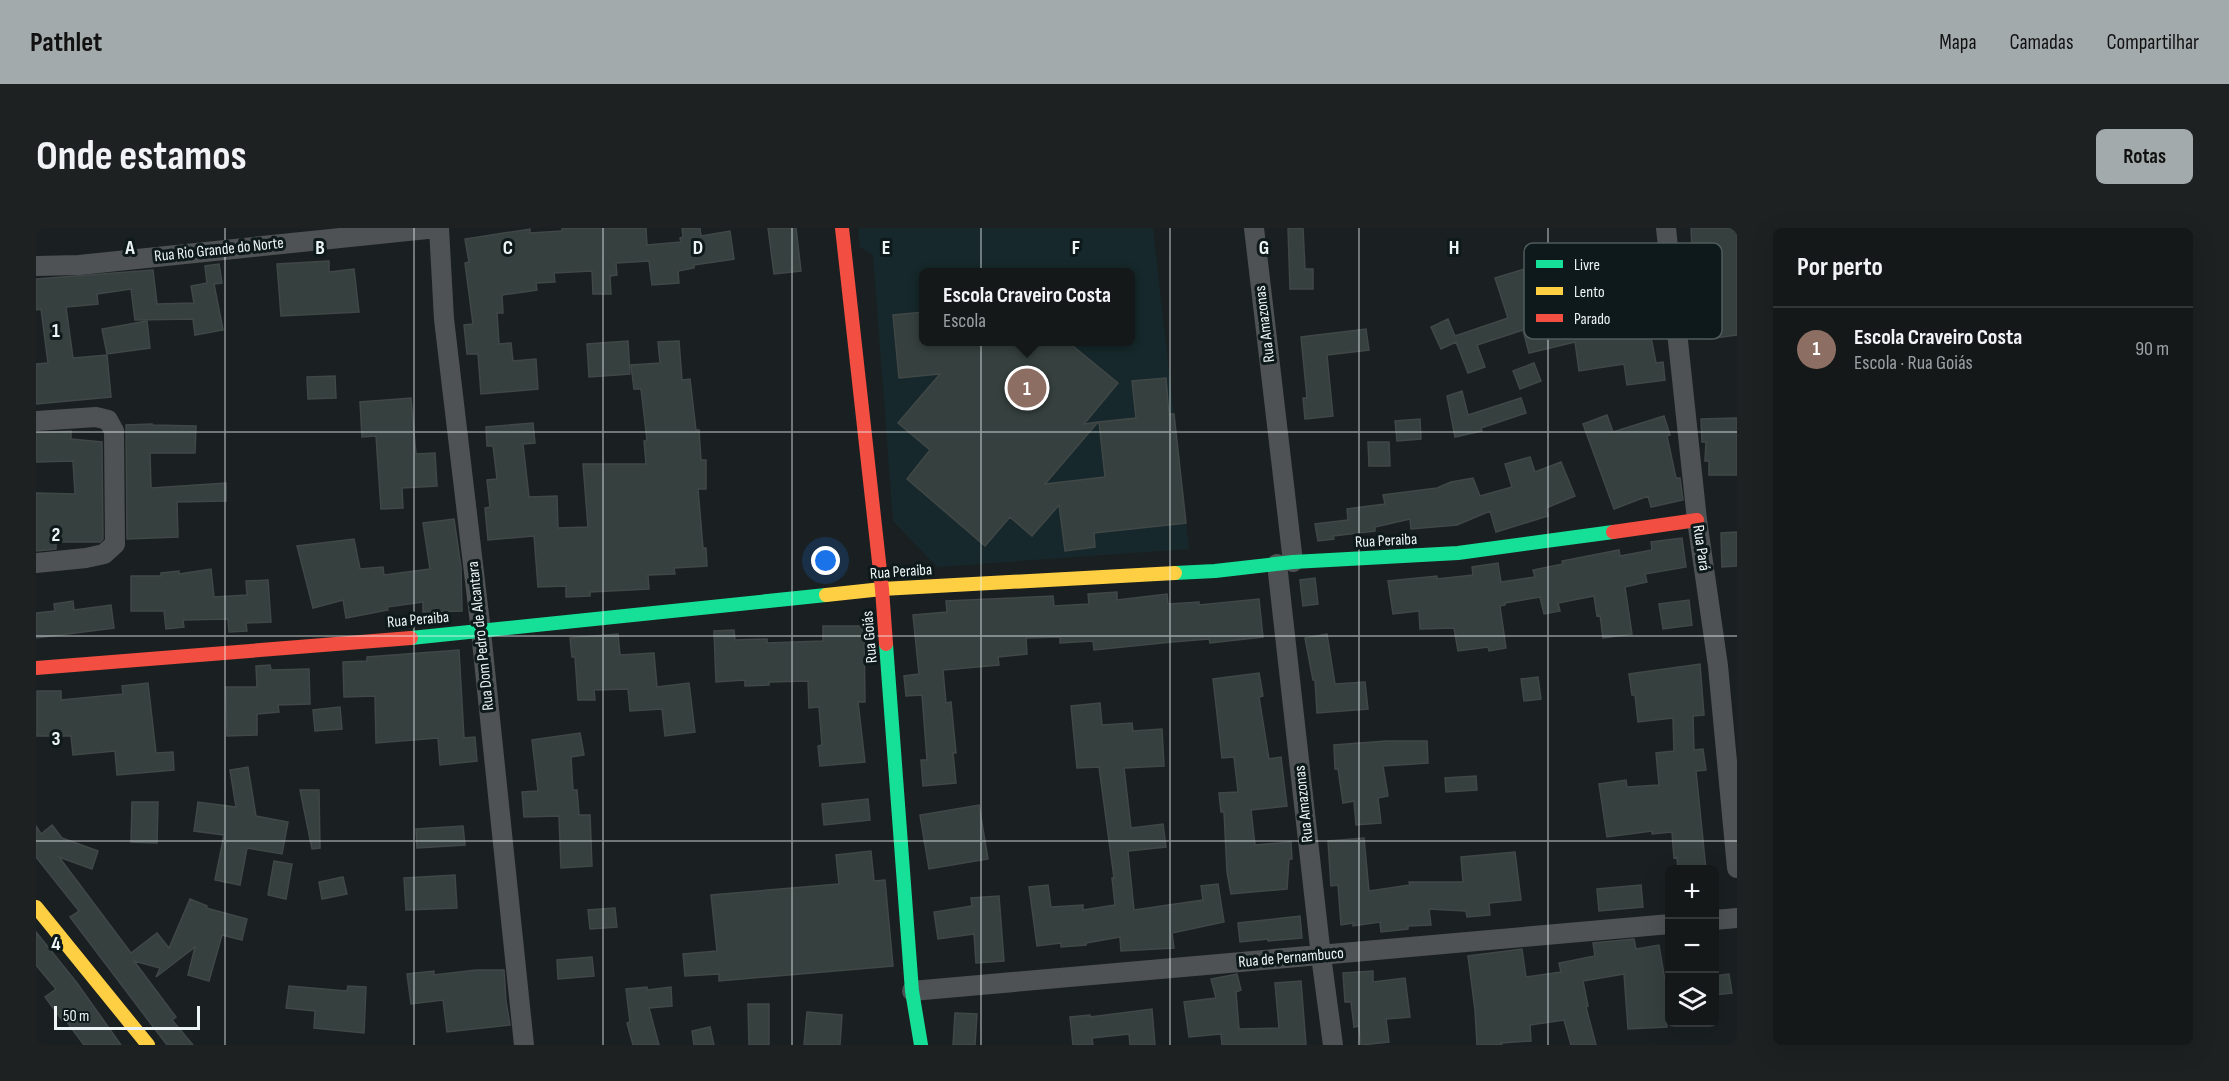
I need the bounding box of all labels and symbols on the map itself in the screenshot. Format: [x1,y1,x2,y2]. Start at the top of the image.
street label: Rua Rio Grande do Norte [153,234,285,266]
text: A [124,236,135,260]
text: B [315,236,325,260]
text: C [503,236,513,260]
text: D [693,236,703,260]
text: E [882,236,890,260]
text: F [1072,236,1080,260]
text: G [1259,236,1269,260]
text: H [1449,236,1459,260]
legend [1524,243,1722,339]
text: Livre [1574,256,1600,275]
text: Lento [1574,283,1605,302]
street label: Rua Amazonas [1251,284,1279,364]
text: Parado [1574,310,1611,329]
text: 1 [52,319,60,343]
pin: 1 [1008,366,1046,410]
text: 2 [52,523,60,547]
street label: Rua Pará [1688,524,1714,572]
street label: Rua Peraiba [1354,530,1418,552]
your location [811,546,840,575]
street label: Rua Dom Pedro de Alcantara [464,560,498,712]
street label: Rua Peraiba [869,560,933,584]
street label: Rua Peraiba [386,608,450,632]
street label: Rua Goiás [858,610,882,664]
text: 3 [52,727,61,751]
street label: Rua Amazonas [1290,764,1317,843]
text: 4 [51,932,61,956]
street label: Rua de Pernambuco [1237,944,1345,972]
scale bar [54,1003,200,1030]

